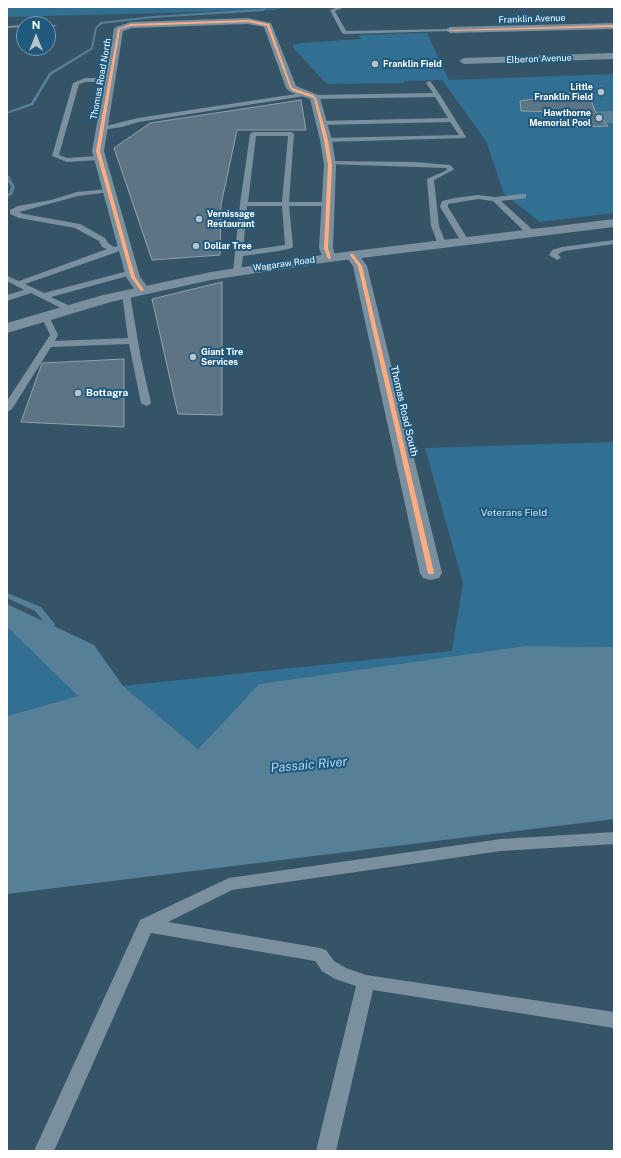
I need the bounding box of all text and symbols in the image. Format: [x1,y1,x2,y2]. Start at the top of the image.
street label: Franklin Avenue [498,12,566,26]
north arrow [16,16,56,56]
text: N [32,19,40,31]
street label: Thomas Road North [89,37,113,121]
street label: Elberon Avenue [506,52,572,66]
marker: Franklin Field [370,59,380,69]
place label: Franklin Field [383,59,442,69]
place label: Little Franklin Field [534,82,593,103]
marker: Little Franklin Field [596,87,606,97]
place label: Hawthorne Memorial Pool [529,108,591,129]
marker: Hawthorne Memorial Pool [594,113,604,123]
place label: Vernissage Restaurant [207,209,255,230]
marker: Vernissage Restaurant [194,214,204,224]
marker: Dollar Tree [191,241,201,251]
place label: Dollar Tree [204,241,252,251]
street label: Wagaraw Road [252,254,316,274]
place label: Giant Tire Services [201,347,243,368]
marker: Giant Tire Services [188,352,198,362]
street label: Thomas Road South [388,364,420,458]
place label: Bottagra [86,387,128,399]
marker: Bottagra [73,388,83,398]
park label: Veterans Field [481,507,547,519]
water label: Passaic River [270,754,348,776]

